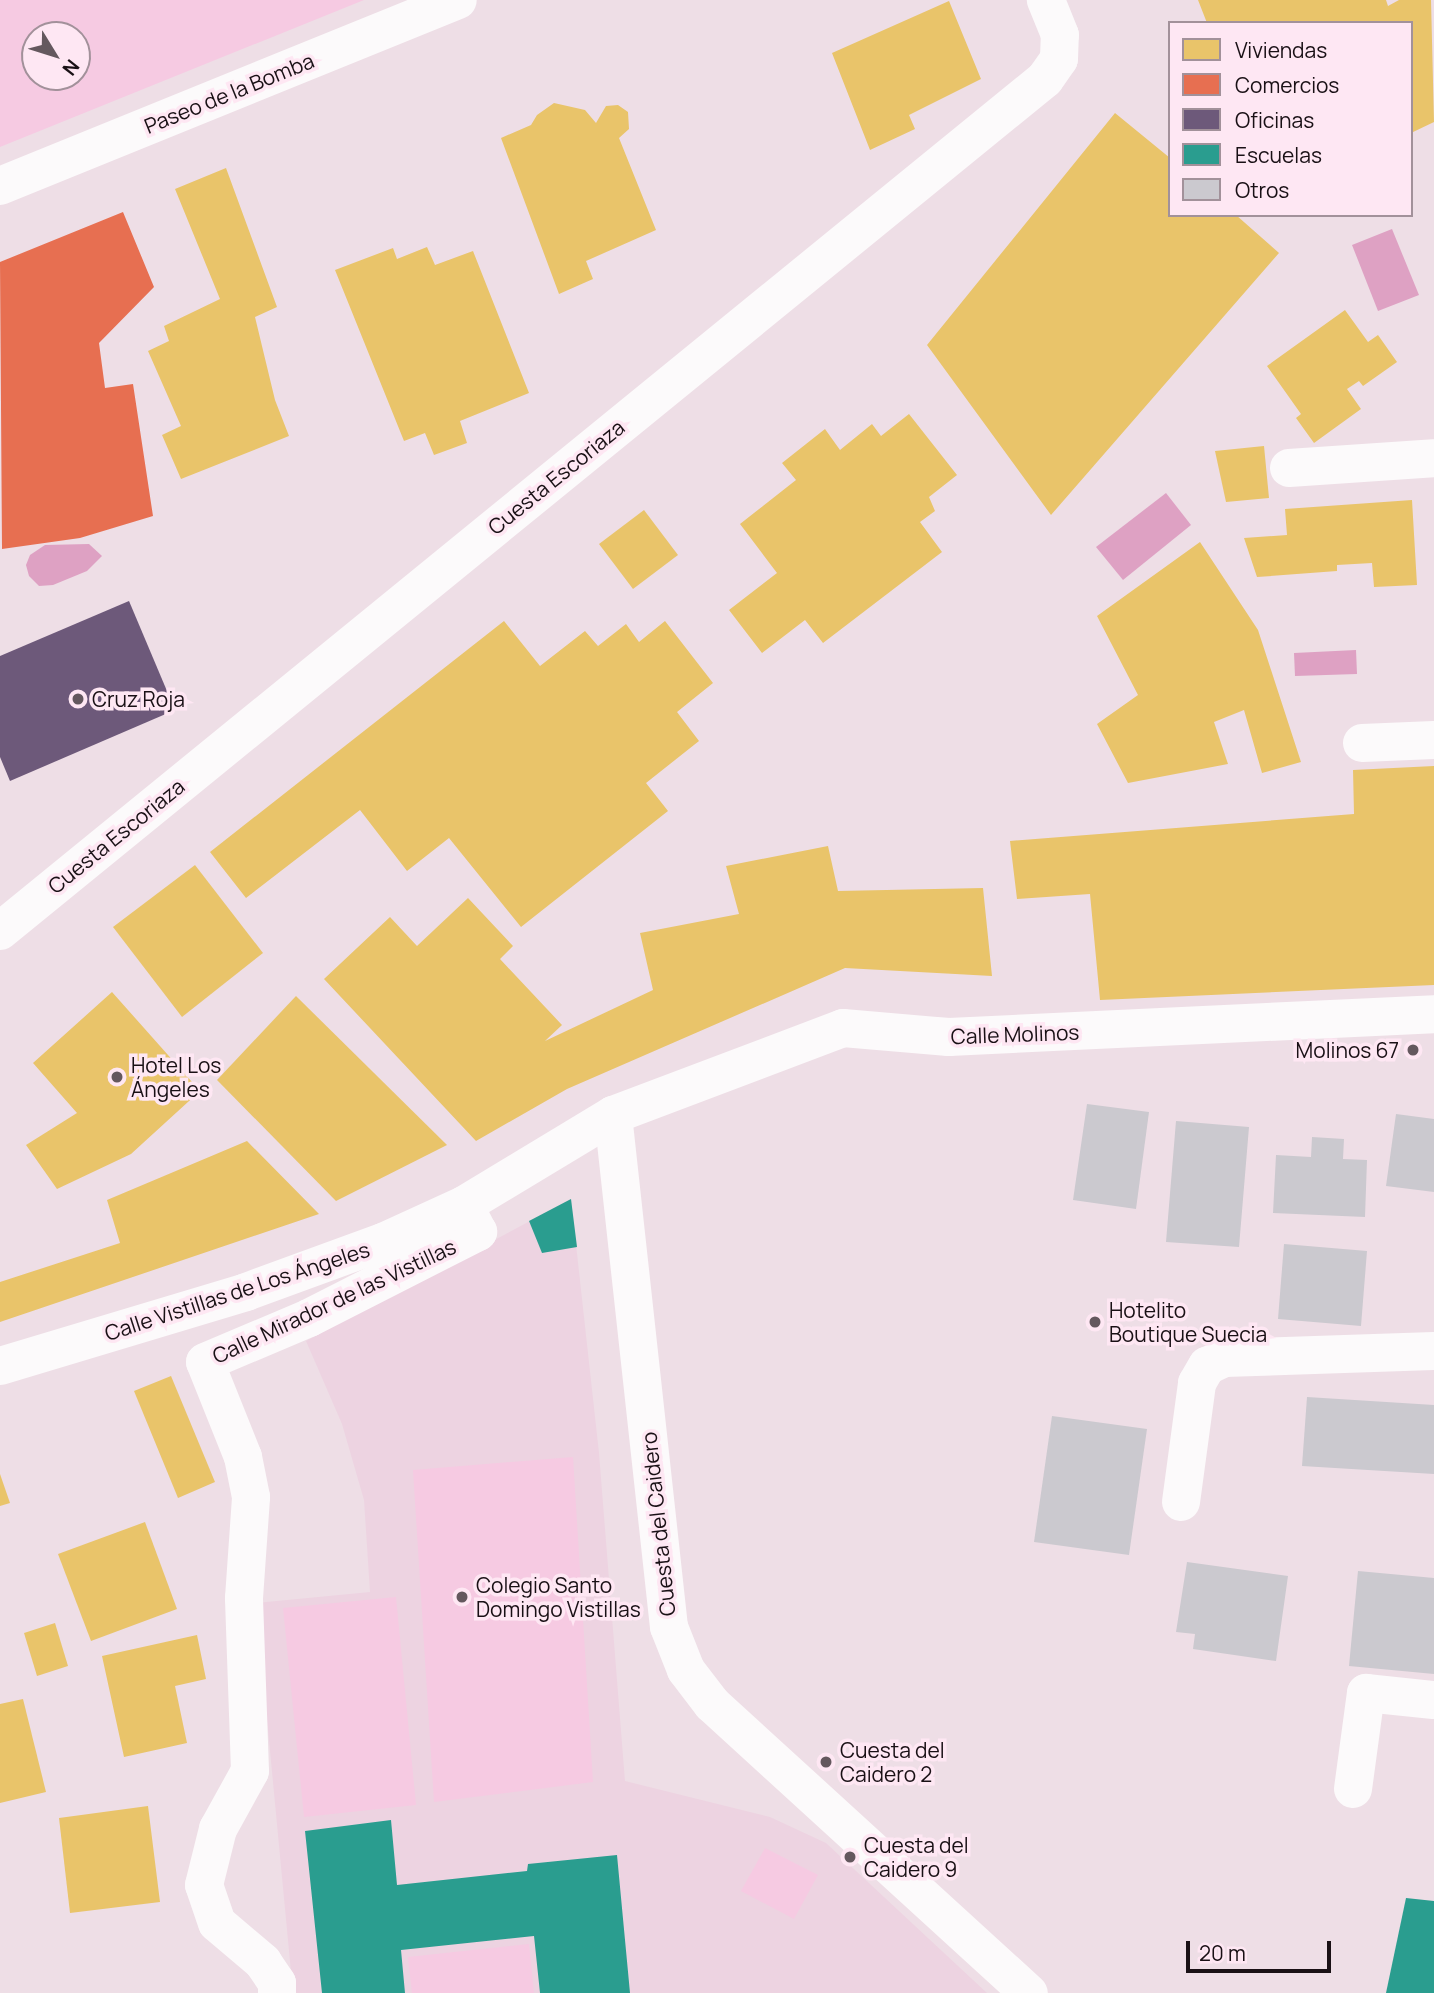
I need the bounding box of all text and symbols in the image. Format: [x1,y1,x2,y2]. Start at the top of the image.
north arrow [21,21,91,91]
legend [1168,21,1413,217]
text: Viviendas [1235,36,1327,64]
street label: Paseo de la Bomba [141,47,317,139]
text: N [57,54,85,81]
text: Comercios [1235,71,1339,99]
text: Oficinas [1235,106,1314,134]
text: Escuelas [1235,141,1322,169]
text: Otros [1235,176,1289,204]
street label: Cuesta Escoriaza [483,414,629,540]
place label: Cruz Roja [92,686,185,712]
marker: Cruz Roja [70,691,86,707]
street label: Cuesta Escoriaza [43,773,189,899]
street label: Calle Molinos [950,1019,1080,1049]
place label: Molinos 67 [1296,1037,1399,1063]
marker: Molinos 67 [1405,1042,1421,1058]
place label: Hotel Los Ángeles [131,1052,221,1102]
marker: Hotel Los Ángeles [109,1069,125,1085]
street label: Calle Mirador de las Vistillas [208,1233,460,1369]
street label: Calle Vistillas de Los Ángeles [101,1236,373,1346]
place label: Hotelito Boutique Suecia [1109,1297,1267,1347]
marker: Hotelito Boutique Suecia [1087,1314,1103,1330]
street label: Cuesta del Caidero [636,1431,680,1617]
place label: Colegio Santo Domingo Vistillas [476,1572,641,1622]
marker: Colegio Santo Domingo Vistillas [454,1589,470,1605]
place label: Cuesta del Caidero 2 [840,1737,945,1787]
marker: Cuesta del Caidero 2 [818,1754,834,1770]
place label: Cuesta del Caidero 9 [864,1832,969,1882]
marker: Cuesta del Caidero 9 [842,1849,858,1865]
scale bar [1189,1926,1334,1970]
text: 20 m [1199,1939,1246,1967]

